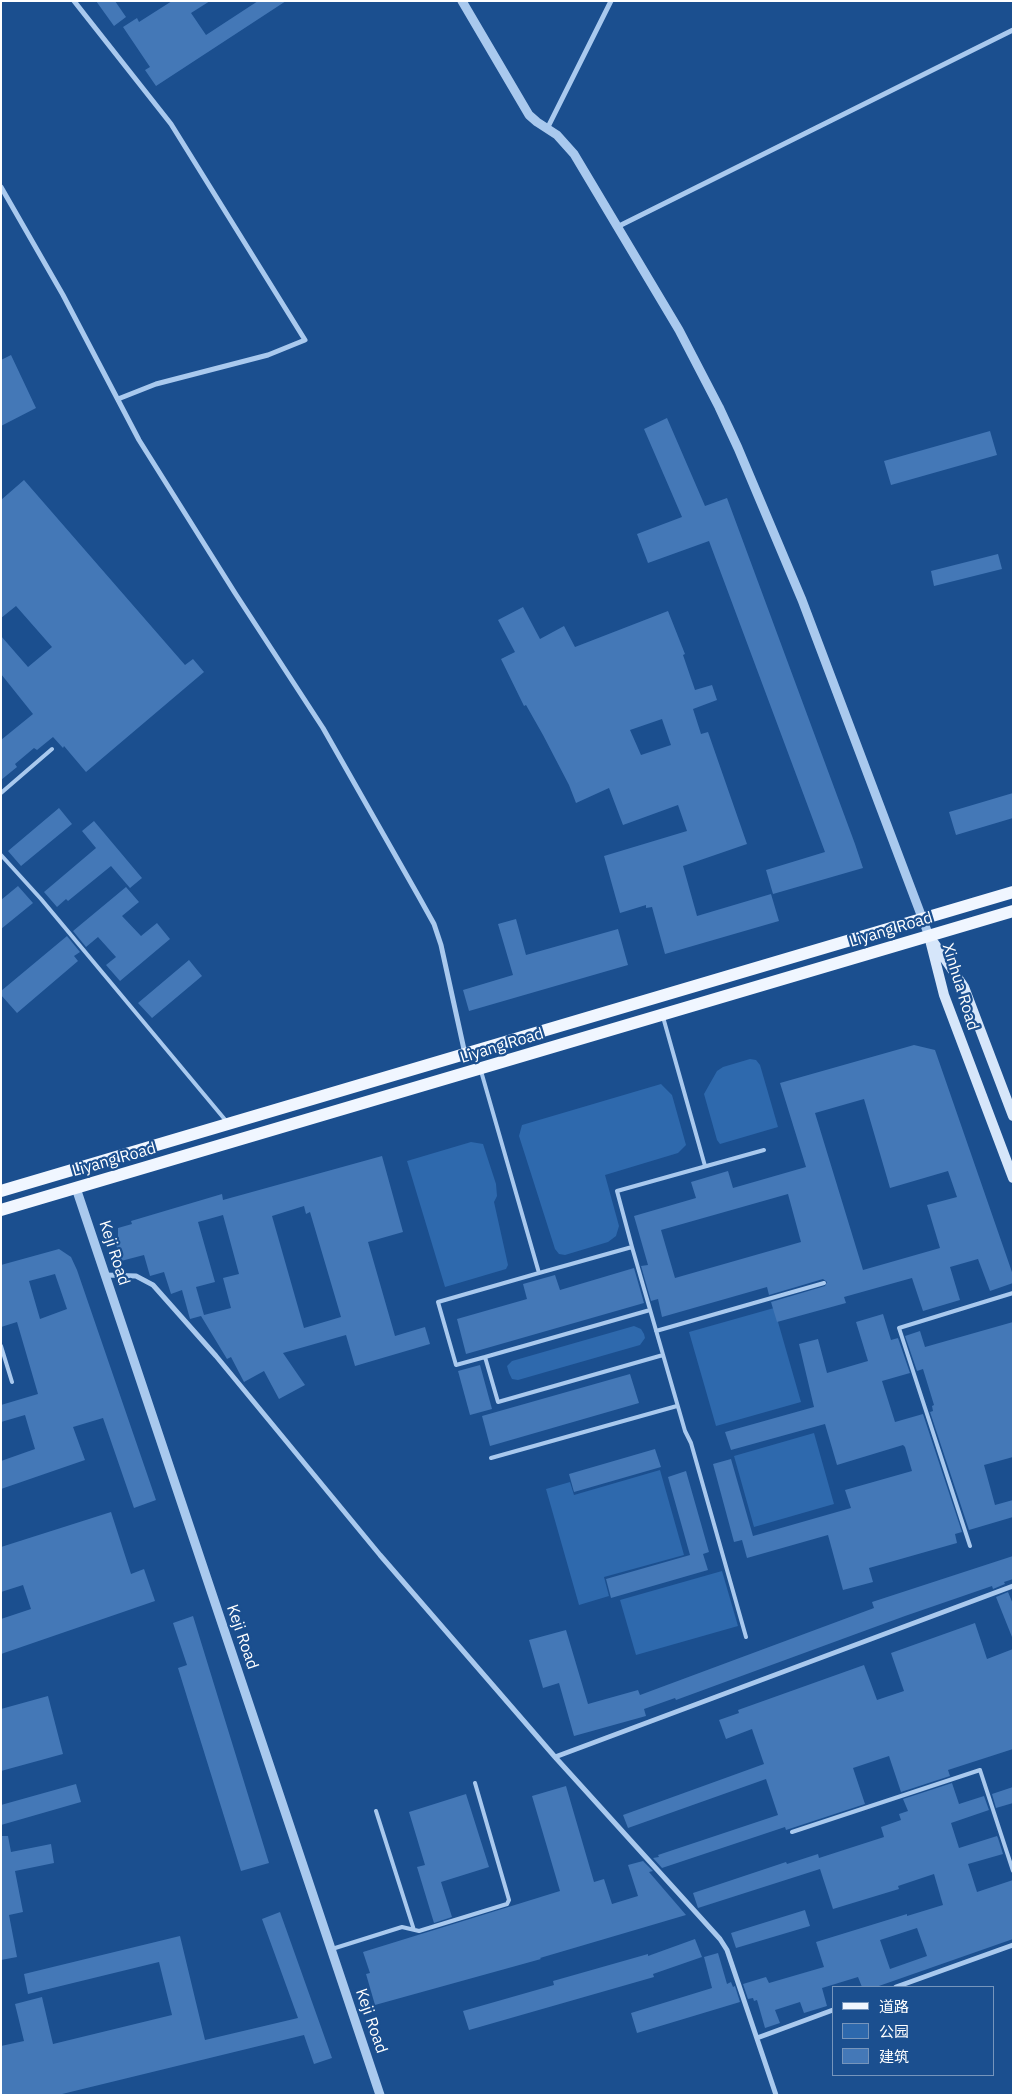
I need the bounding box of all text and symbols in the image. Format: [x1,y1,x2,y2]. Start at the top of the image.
street label: Liyang Road [847,908,935,952]
street label: Xinhua Road [938,941,982,1033]
street label: Liyang Road [458,1024,546,1068]
street label: Liyang Road [70,1139,158,1181]
street label: Keji Road [95,1218,133,1288]
street label: Keji Road [222,1602,262,1672]
street label: Keji Road [351,1986,391,2056]
legend [832,1986,994,2076]
text: 道路 [879,1997,909,2016]
text: 公园 [879,2022,909,2041]
text: 建筑 [879,2047,909,2066]

